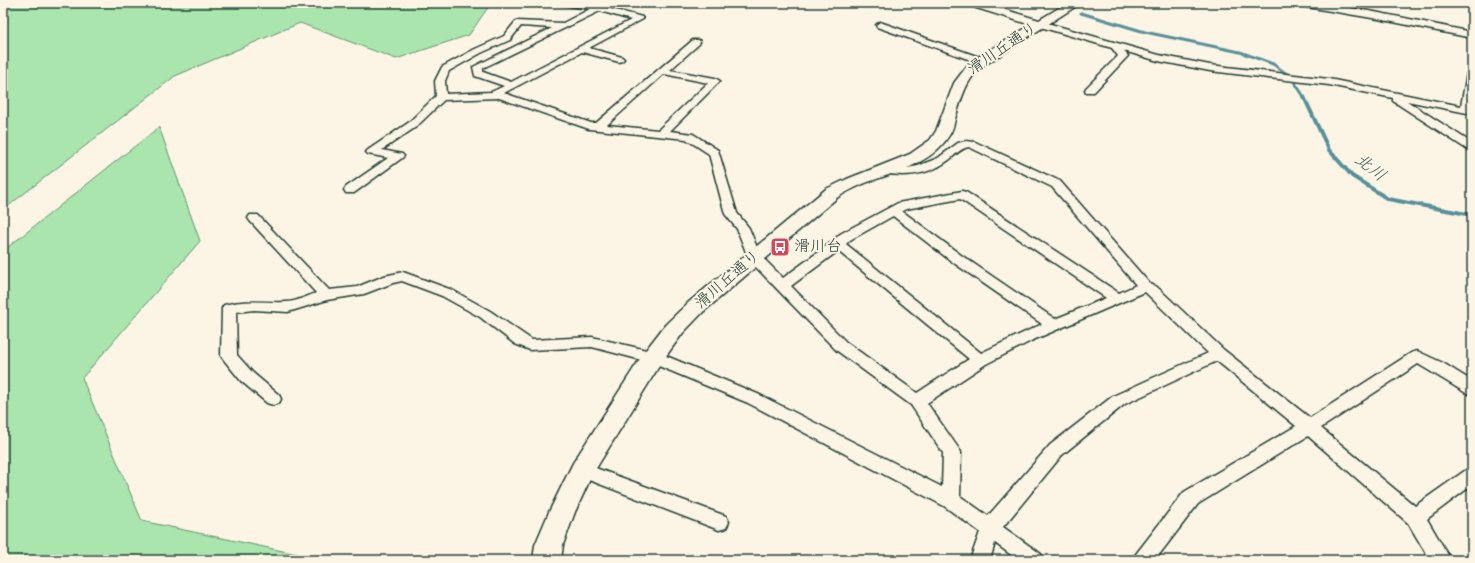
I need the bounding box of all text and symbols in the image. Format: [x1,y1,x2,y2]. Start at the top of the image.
street label: 滑川丘通り [963,17,1043,81]
water label: 北川 [1349,148,1391,188]
place label: 滑川台 [794,235,842,259]
bus stop icon: 滑川台 [769,236,791,258]
street label: 滑川丘通り [690,245,766,315]

